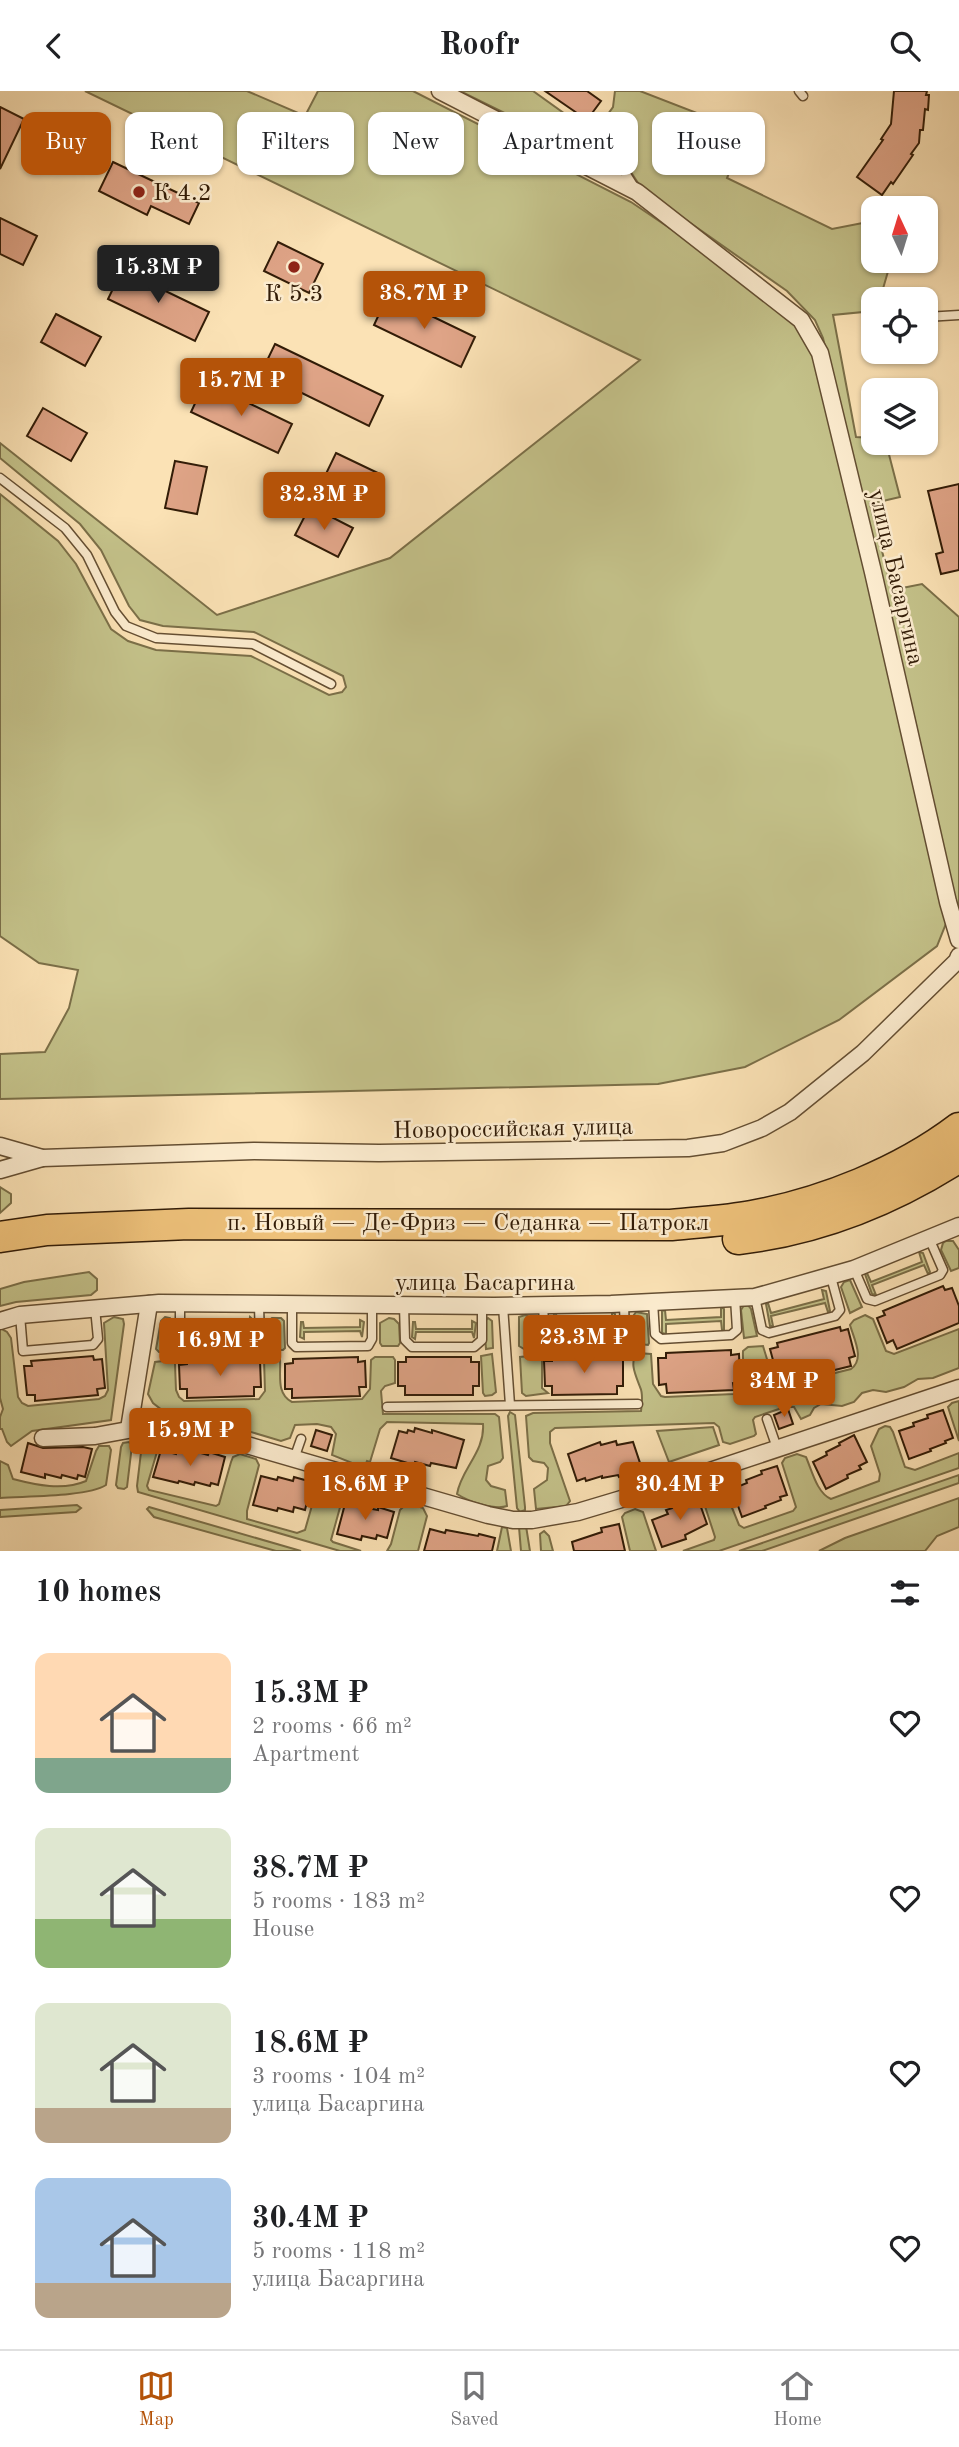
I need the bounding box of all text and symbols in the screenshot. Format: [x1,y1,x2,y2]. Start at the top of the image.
icon: back [35,27,73,65]
icon: search [886,27,924,65]
text: Roofr [439,30,520,62]
chip: Buy [21,112,111,175]
chip: Rent [125,112,223,175]
chip: Filters [237,112,354,175]
chip: New [368,112,464,175]
chip: Apartment [478,112,638,175]
chip: House [652,112,765,175]
place label: К 4.2 [153,182,212,206]
marker: К 4.2 [131,184,147,200]
north arrow [861,196,938,273]
map controls [861,196,938,455]
pin: 15.3M ₽ [93,245,223,305]
text: 15.3M ₽ [113,256,203,279]
marker: К 5.3 [286,259,302,275]
pin: 38.7M ₽ [359,271,489,331]
text: 38.7M ₽ [379,282,469,305]
place label: К 5.3 [265,283,323,307]
button: locate [861,287,938,364]
pin: 15.7M ₽ [176,359,306,418]
text: 15.7M ₽ [196,369,286,392]
button: layers [861,378,938,455]
pin: 32.3M ₽ [259,473,389,532]
text: 32.3M ₽ [279,483,369,506]
street label: улица Басаргина [863,487,927,668]
street label: Новороссийская улица [393,1116,634,1144]
street label: п. Новый — Де-Фриз — Седанка — Патрокл [227,1212,709,1236]
street label: улица Басаргина [395,1272,575,1296]
pin: 23.3M ₽ [519,1315,649,1375]
pin: 16.9M ₽ [155,1319,285,1378]
text: 23.3M ₽ [539,1326,629,1349]
text: 16.9M ₽ [175,1329,265,1352]
pin: 34M ₽ [735,1359,833,1419]
text: 34M ₽ [749,1370,819,1393]
pin: 15.9M ₽ [125,1409,255,1468]
text: 15.9M ₽ [145,1419,235,1442]
pin: 18.6M ₽ [300,1463,430,1522]
pin: 30.4M ₽ [615,1463,745,1522]
text: 18.6M ₽ [320,1473,410,1496]
text: 30.4M ₽ [635,1473,725,1496]
icon: filters [886,1574,924,1612]
text: 10 homes [35,1578,161,1608]
text: 15.3M ₽ [252,1679,369,1709]
icon: home [91,1681,175,1765]
icon: heart [886,1704,924,1742]
text: 2 rooms · 66 m² [252,1715,412,1738]
text: Apartment [252,1743,360,1766]
text: 38.7M ₽ [252,1854,369,1884]
icon: home [91,1856,175,1940]
icon: heart [886,1879,924,1917]
text: 5 rooms · 183 m² [252,1890,425,1913]
text: House [252,1918,314,1941]
text: 18.6M ₽ [252,2029,369,2059]
icon: home [91,2031,175,2115]
icon: heart [886,2054,924,2092]
text: 3 rooms · 104 m² [252,2065,425,2088]
text: улица Басаргина [252,2093,425,2116]
text: 30.4M ₽ [252,2204,369,2234]
icon: home [91,2206,175,2290]
icon: heart [886,2229,924,2267]
text: 5 rooms · 118 m² [252,2240,425,2263]
text: улица Басаргина [252,2268,425,2291]
tab: Map [137,2367,175,2432]
tab: Saved [450,2367,499,2432]
tab: Home [773,2367,822,2432]

